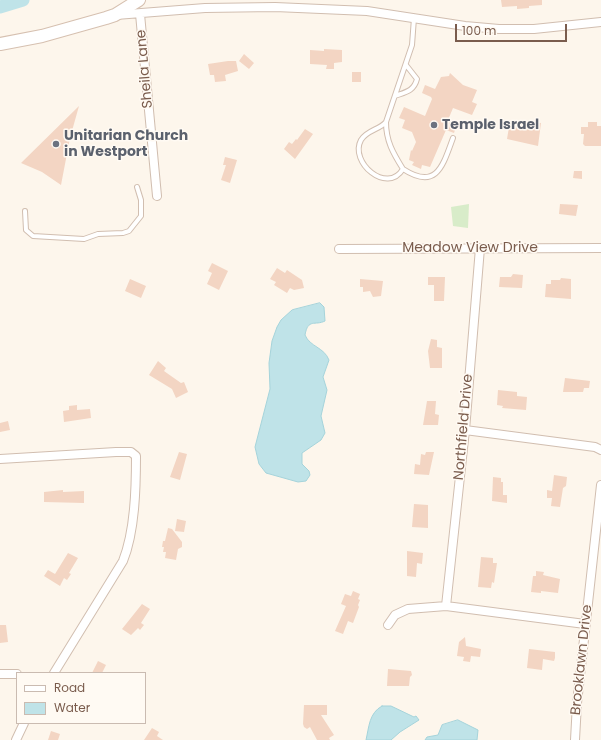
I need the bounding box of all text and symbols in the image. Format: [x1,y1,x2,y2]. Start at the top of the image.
scale bar [457,16,569,42]
text: 100 m [462,22,496,39]
street label: Sheila Lane [133,29,157,109]
place label: Temple Israel [442,117,539,133]
marker: Temple Israel [429,120,439,130]
place label: Unitarian Church in Westport [64,128,188,160]
marker: Unitarian Church in Westport [51,139,61,149]
street label: Meadow View Drive [402,240,538,256]
street label: Northfield Drive [451,373,477,481]
street label: Brooklawn Drive [568,604,596,716]
legend [16,672,146,724]
text: Road [54,679,85,696]
text: Water [54,699,90,716]

